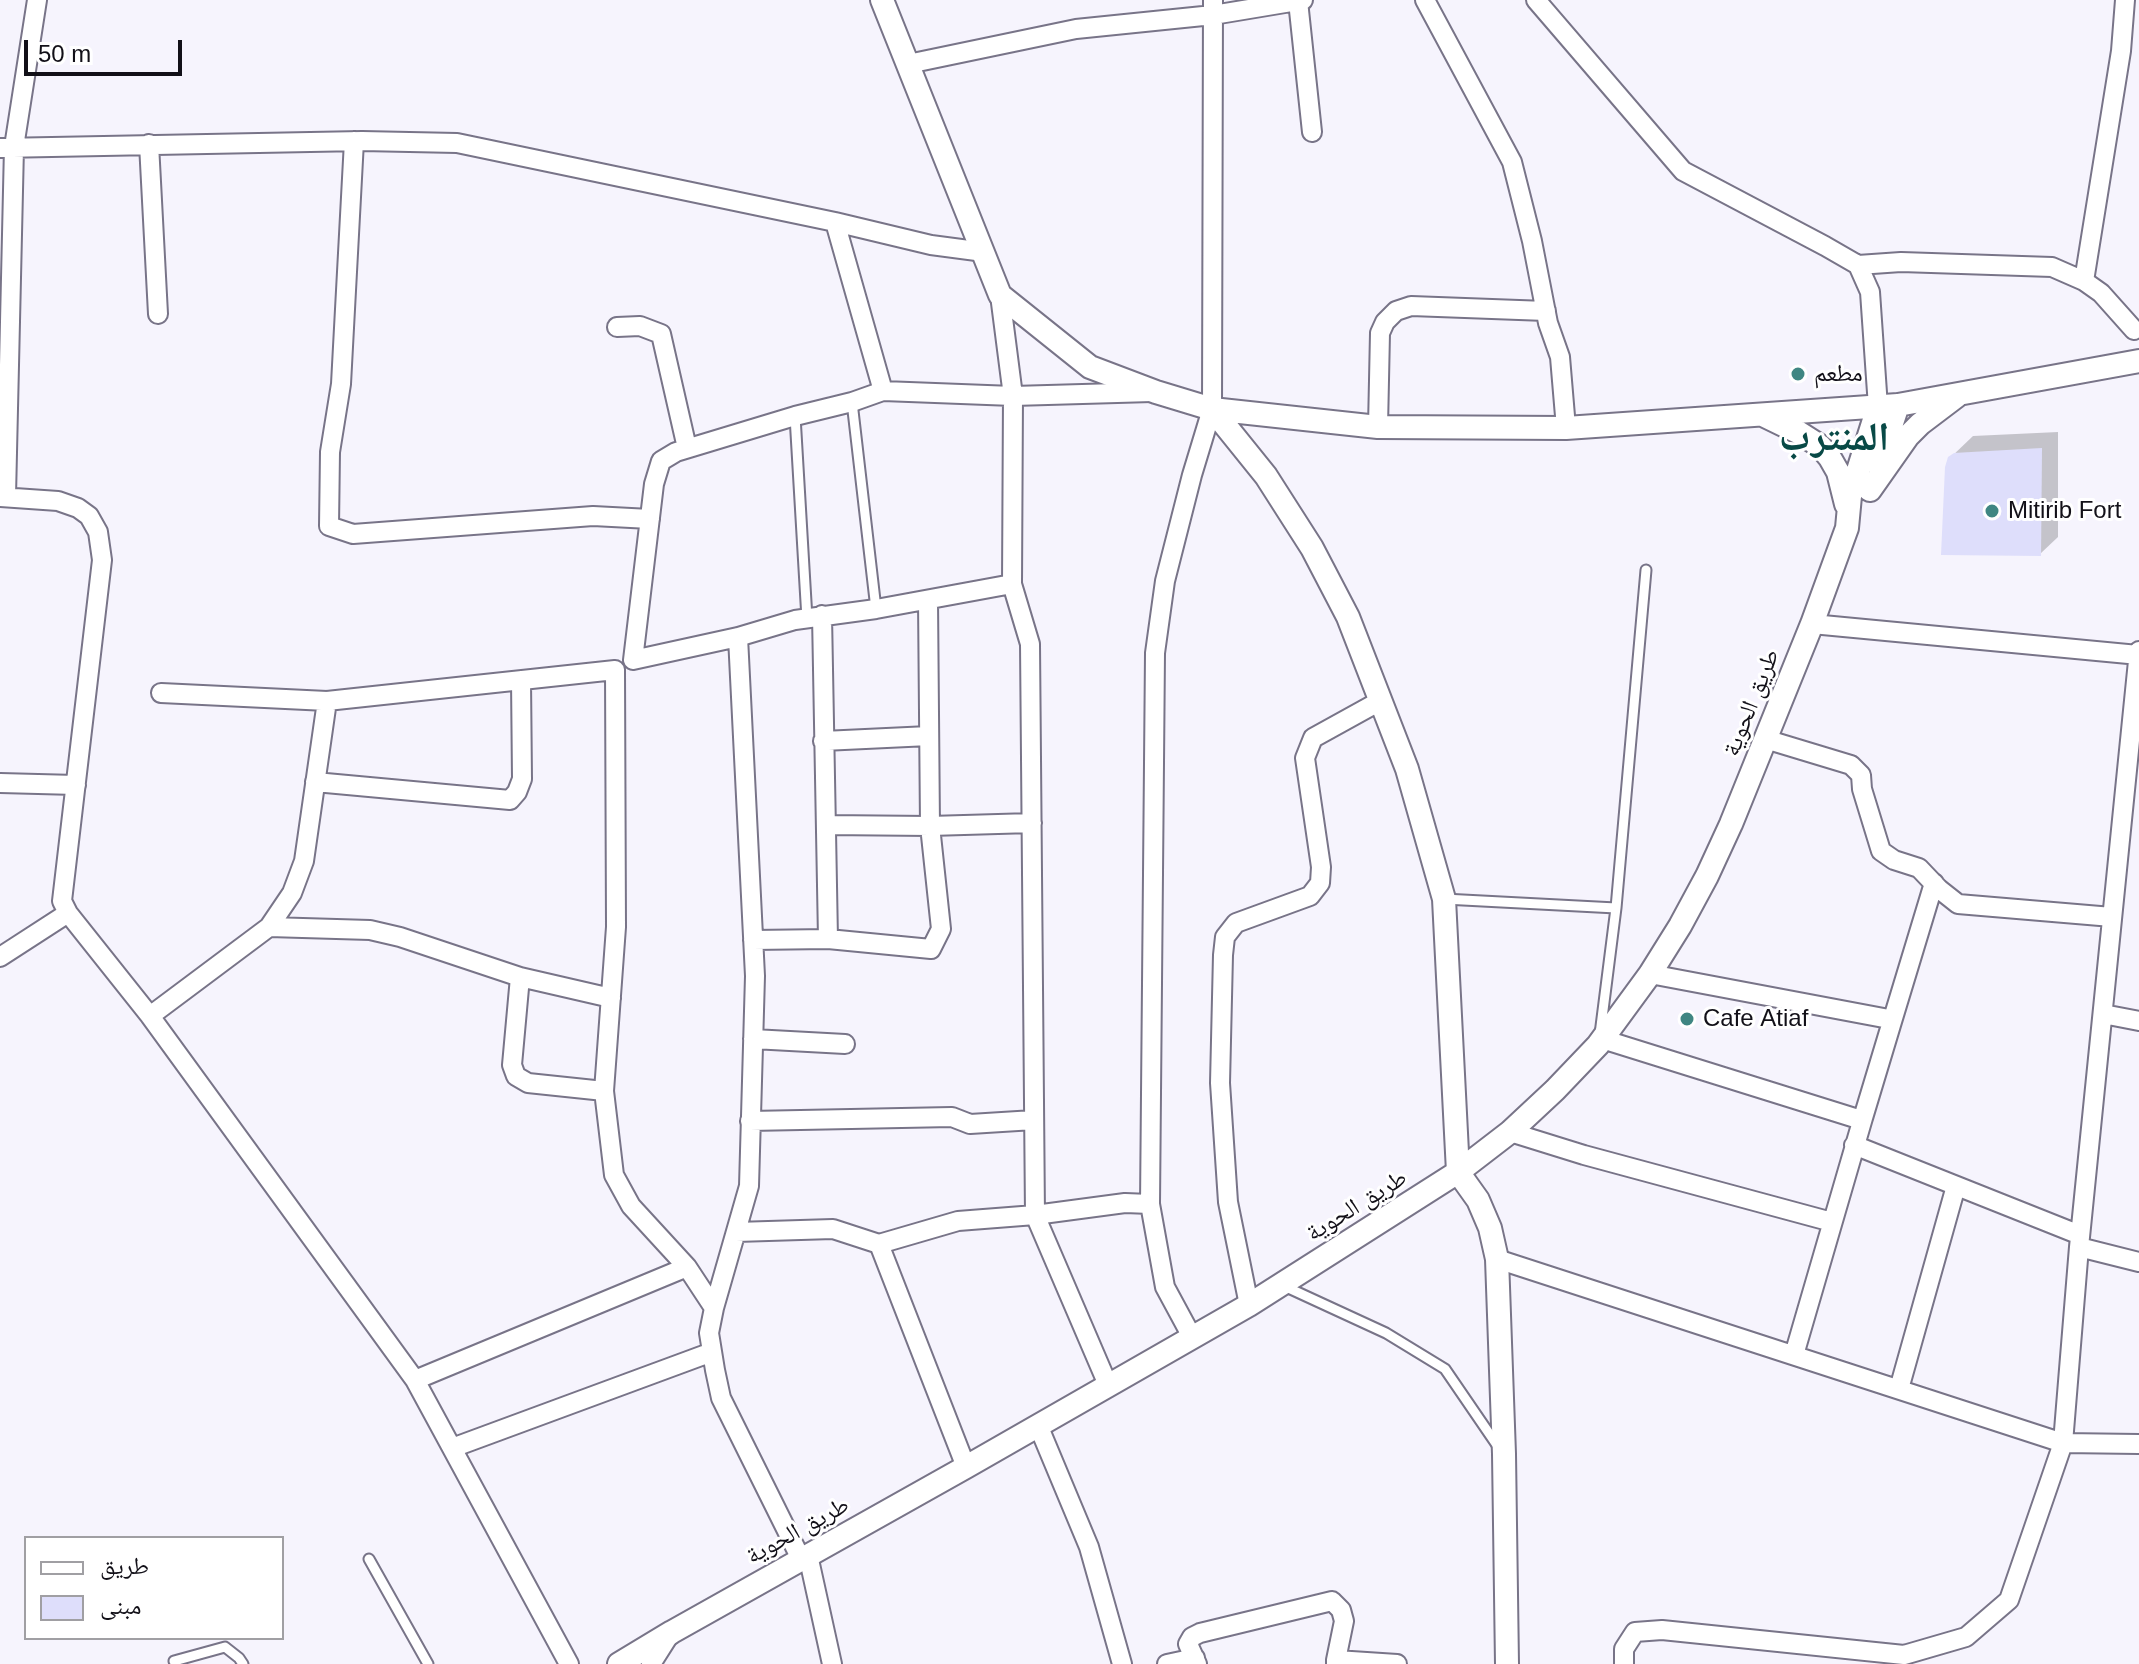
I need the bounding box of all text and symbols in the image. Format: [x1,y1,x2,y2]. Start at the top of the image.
scale bar [28,24,186,74]
text: 50 m [38,40,91,67]
place label: مطعم [1814,360,1863,388]
marker: مطعم [1789,365,1807,383]
district label: المنترب [1779,415,1889,463]
place label: Mitirib Fort [2008,497,2121,525]
marker: Mitirib Fort [1983,502,2001,520]
street label: طريق الحوية [1717,645,1787,761]
place label: Cafe Atiaf [1703,1005,1808,1033]
marker: Cafe Atiaf [1678,1010,1696,1028]
street label: طريق الحوية [1301,1164,1413,1248]
street label: طريق الحوية [742,1491,854,1571]
legend [24,1536,284,1640]
text: طريق [100,1552,149,1579]
text: مبنى [100,1592,141,1619]

